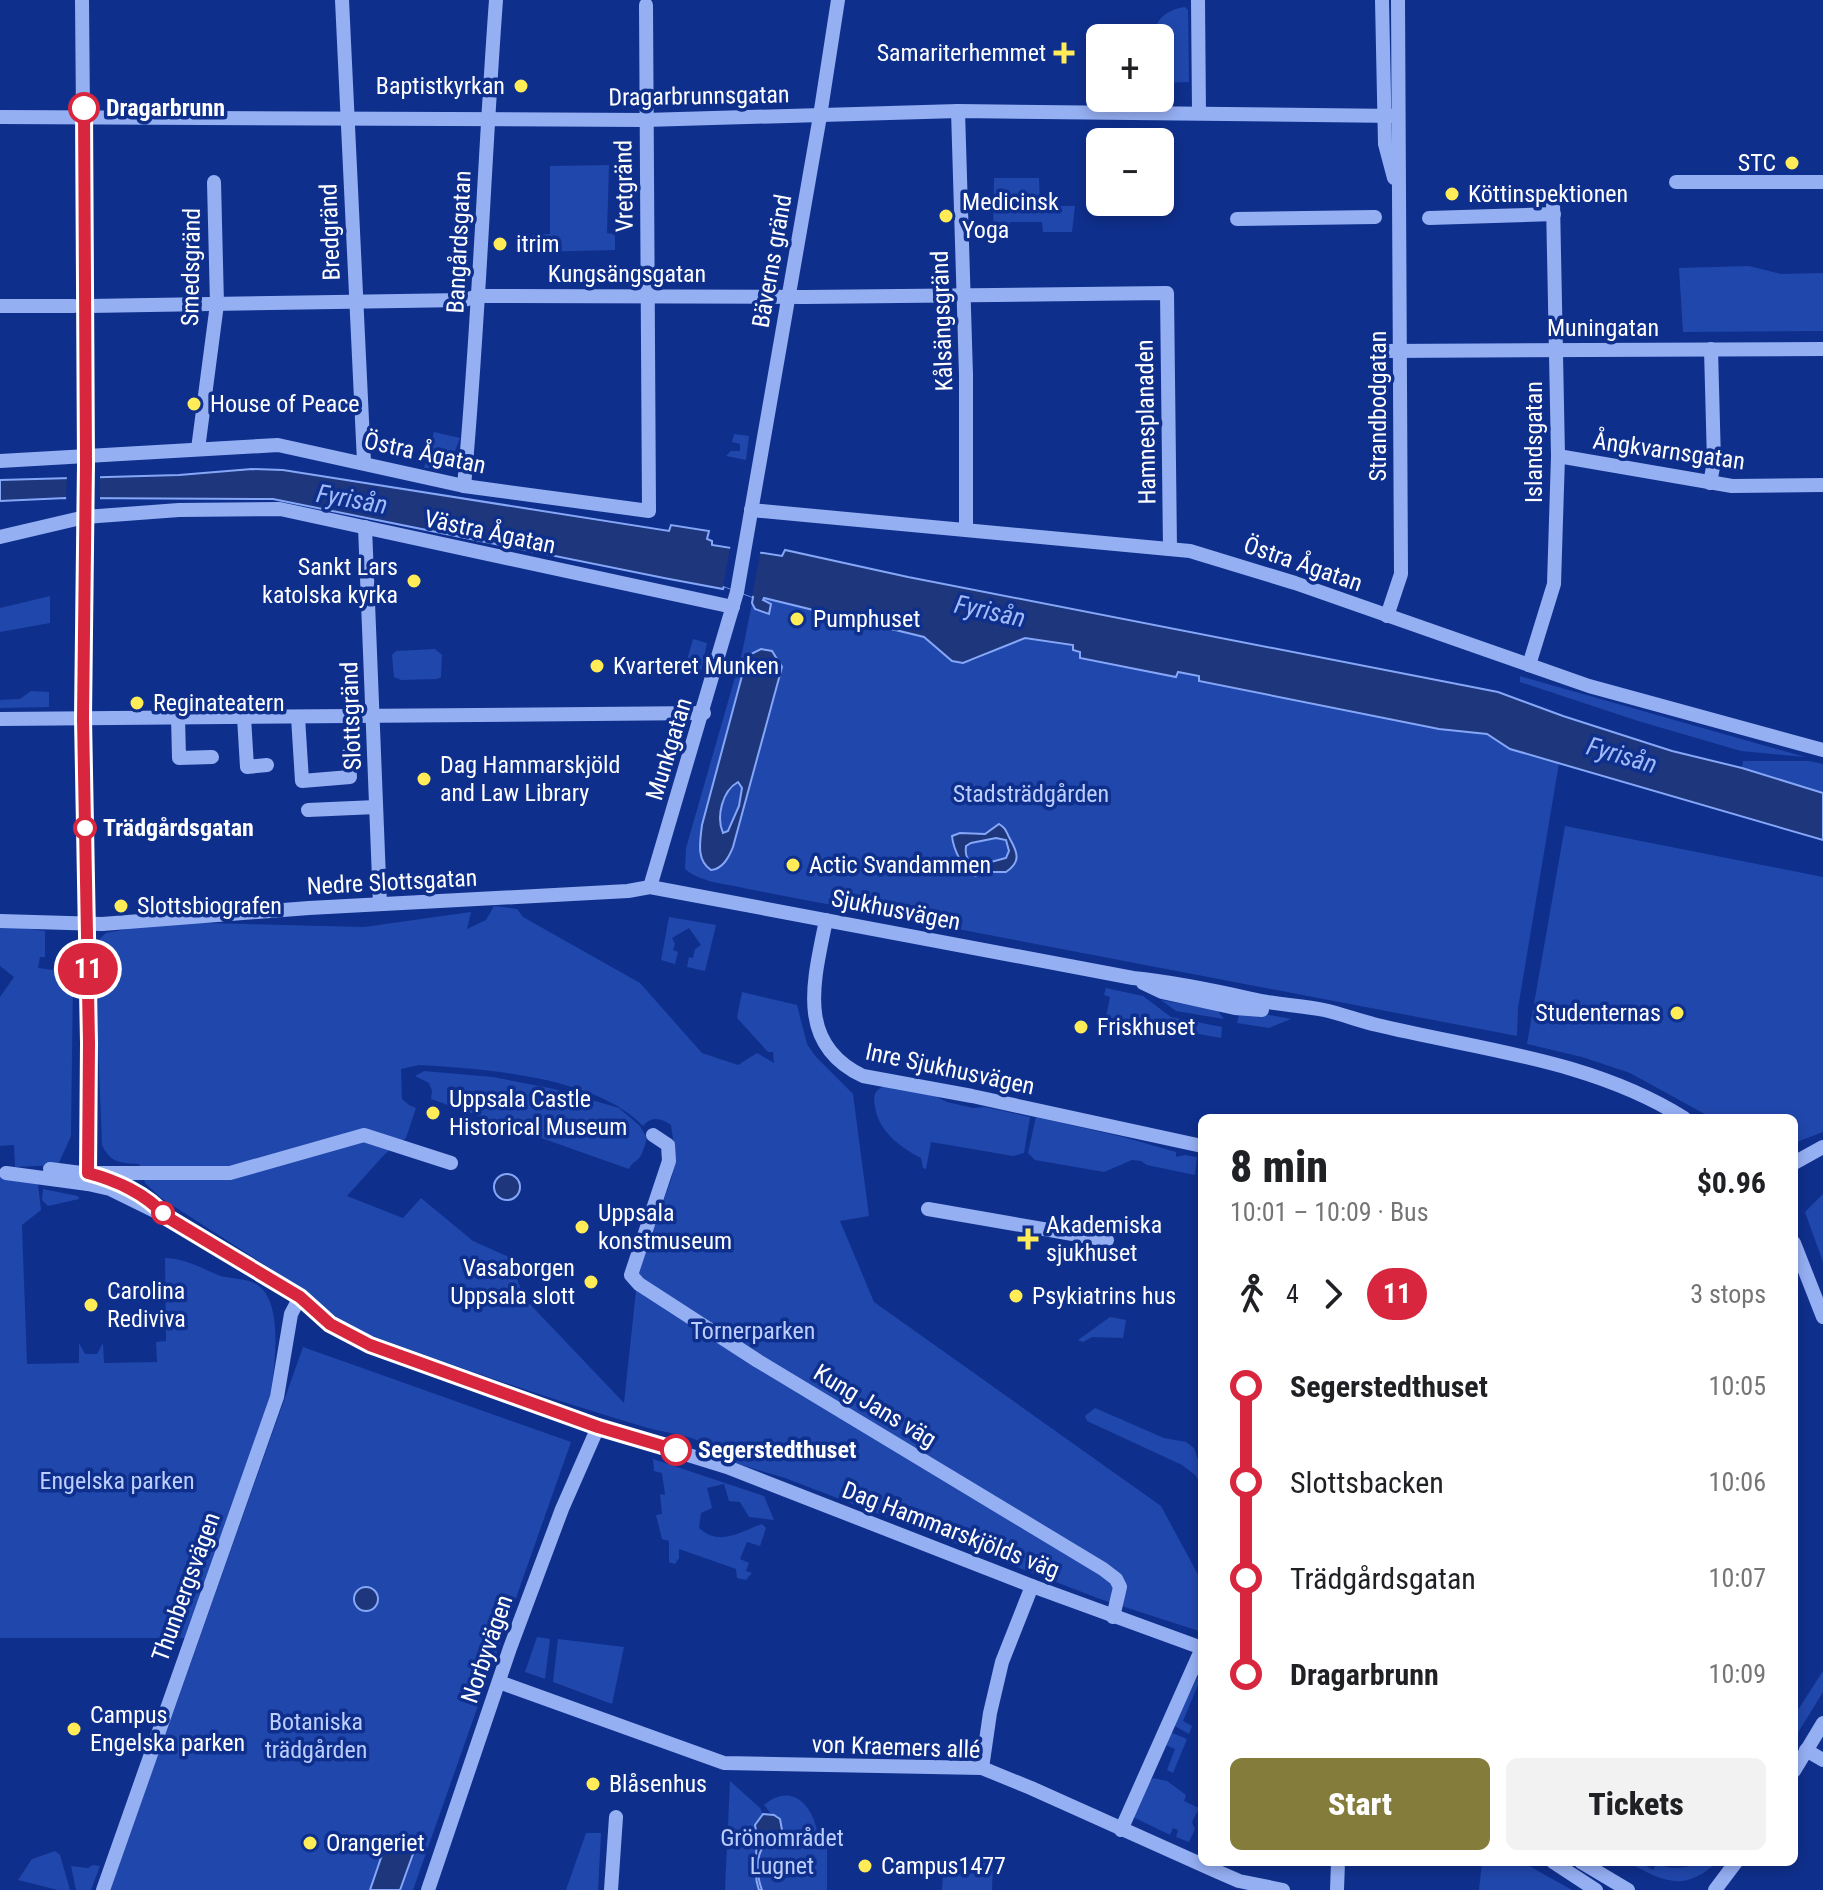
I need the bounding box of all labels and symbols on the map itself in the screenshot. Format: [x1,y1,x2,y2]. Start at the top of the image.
place label: Samariterhemmet [877,39,1046,67]
marker: Samariterhemmet [1053,42,1075,64]
place label: Baptistkyrkan [376,72,505,100]
marker: Baptistkyrkan [512,77,530,95]
street label: Dragarbrunnsgatan [608,80,790,112]
marker: Dragarbrunn [69,93,99,123]
place label: Dragarbrunn [106,94,225,122]
street label: Vretgränd [609,140,639,232]
place label: STC [1738,149,1776,177]
marker: STC [1783,154,1801,172]
street label: Bangårdsgatan [441,170,477,314]
place label: Köttinspektionen [1468,180,1628,208]
street label: Bredgränd [314,183,346,281]
marker: Köttinspektionen [1443,185,1461,203]
place label: Medicinsk Yoga [962,188,1059,244]
street label: Bäverns gränd [747,192,797,330]
marker: Medicinsk Yoga [937,207,955,225]
street label: Smedsgränd [176,208,206,326]
place label: itrim [516,230,560,258]
marker: itrim [491,235,509,253]
street label: Kålsängsgränd [926,250,958,392]
street label: Kungsängsgatan [548,260,706,288]
street label: Muningatan [1547,314,1659,342]
street label: Strandbodgatan [1364,331,1392,481]
street label: Hamnesplanaden [1131,339,1161,505]
street label: Islandsgatan [1520,381,1548,503]
place label: House of Peace [210,390,360,418]
marker: House of Peace [185,395,203,413]
street label: Östra Ågatan [362,425,489,480]
street label: Ångkvarnsgatan [1591,425,1747,476]
water label: Fyrisån [314,478,390,520]
street label: Västra Ågatan [422,503,559,560]
street label: Östra Ågatan [1240,530,1366,597]
place label: Sankt Lars katolska kyrka [262,553,398,609]
marker: Sankt Lars katolska kyrka [405,572,423,590]
water label: Fyrisån [952,589,1028,633]
place label: Pumphuset [813,605,920,633]
marker: Pumphuset [788,610,806,628]
place label: Kvarteret Munken [613,652,779,680]
marker: Kvarteret Munken [588,657,606,675]
street label: Slottsgränd [335,661,367,771]
place label: Reginateatern [153,689,285,717]
marker: Reginateatern [128,694,146,712]
street label: Munkgatan [640,694,698,804]
water label: Fyrisån [1583,731,1661,779]
place label: Dag Hammarskjöld and Law Library [440,751,620,807]
marker: Dag Hammarskjöld and Law Library [415,770,433,788]
park label: Stadsträdgården [953,780,1109,808]
place label: Trädgårdsgatan [103,814,254,842]
marker: Trädgårdsgatan [74,817,96,839]
place label: Actic Svandammen [809,851,991,879]
marker: Actic Svandammen [784,856,802,874]
street label: Nedre Slottsgatan [306,864,478,900]
street label: Sjukhusvägen [829,884,963,936]
place label: Slottsbiografen [137,892,282,920]
marker: Slottsbiografen [112,897,130,915]
line badge: 11 [52,943,124,995]
place label: Studenternas [1535,999,1661,1027]
marker: Studenternas [1668,1004,1686,1022]
place label: Friskhuset [1097,1013,1195,1041]
marker: Friskhuset [1072,1018,1090,1036]
street label: Inre Sjukhusvägen [863,1037,1037,1101]
place label: Uppsala Castle Historical Museum [449,1085,627,1141]
marker: Uppsala Castle Historical Museum [424,1104,442,1122]
place label: Uppsala konstmuseum [598,1199,732,1255]
unlabelled marker [152,1202,174,1224]
place label: Akademiska sjukhuset [1046,1211,1162,1267]
marker: Uppsala konstmuseum [573,1218,591,1236]
marker: Akademiska sjukhuset [1017,1228,1039,1250]
place label: Vasaborgen Uppsala slott [450,1254,575,1310]
marker: Vasaborgen Uppsala slott [582,1273,600,1291]
place label: Carolina Rediviva [107,1277,186,1333]
place label: Psykiatrins hus [1032,1282,1176,1310]
marker: Psykiatrins hus [1007,1287,1025,1305]
marker: Carolina Rediviva [82,1296,100,1314]
park label: Tornerparken [691,1317,815,1345]
street label: Kung Jans väg [809,1358,941,1454]
marker: Segerstedthuset [661,1435,691,1465]
place label: Segerstedthuset [698,1436,856,1464]
park label: Engelska parken [39,1467,195,1495]
street label: Dag Hammarskjölds väg [838,1476,1064,1584]
street label: Thunbergsvägen [146,1509,226,1665]
street label: Norbyvägen [455,1591,519,1707]
place label: Campus Engelska parken [90,1701,245,1757]
park label: Botaniska trädgården [265,1708,367,1764]
marker: Campus Engelska parken [65,1720,83,1738]
street label: von Kraemers allé [811,1730,981,1764]
place label: Blåsenhus [609,1770,707,1798]
marker: Blåsenhus [584,1775,602,1793]
park label: Grönområdet Lugnet [720,1824,844,1880]
place label: Orangeriet [326,1829,425,1857]
marker: Orangeriet [301,1834,319,1852]
place label: Campus1477 [881,1852,1006,1880]
marker: Campus1477 [856,1857,874,1875]

